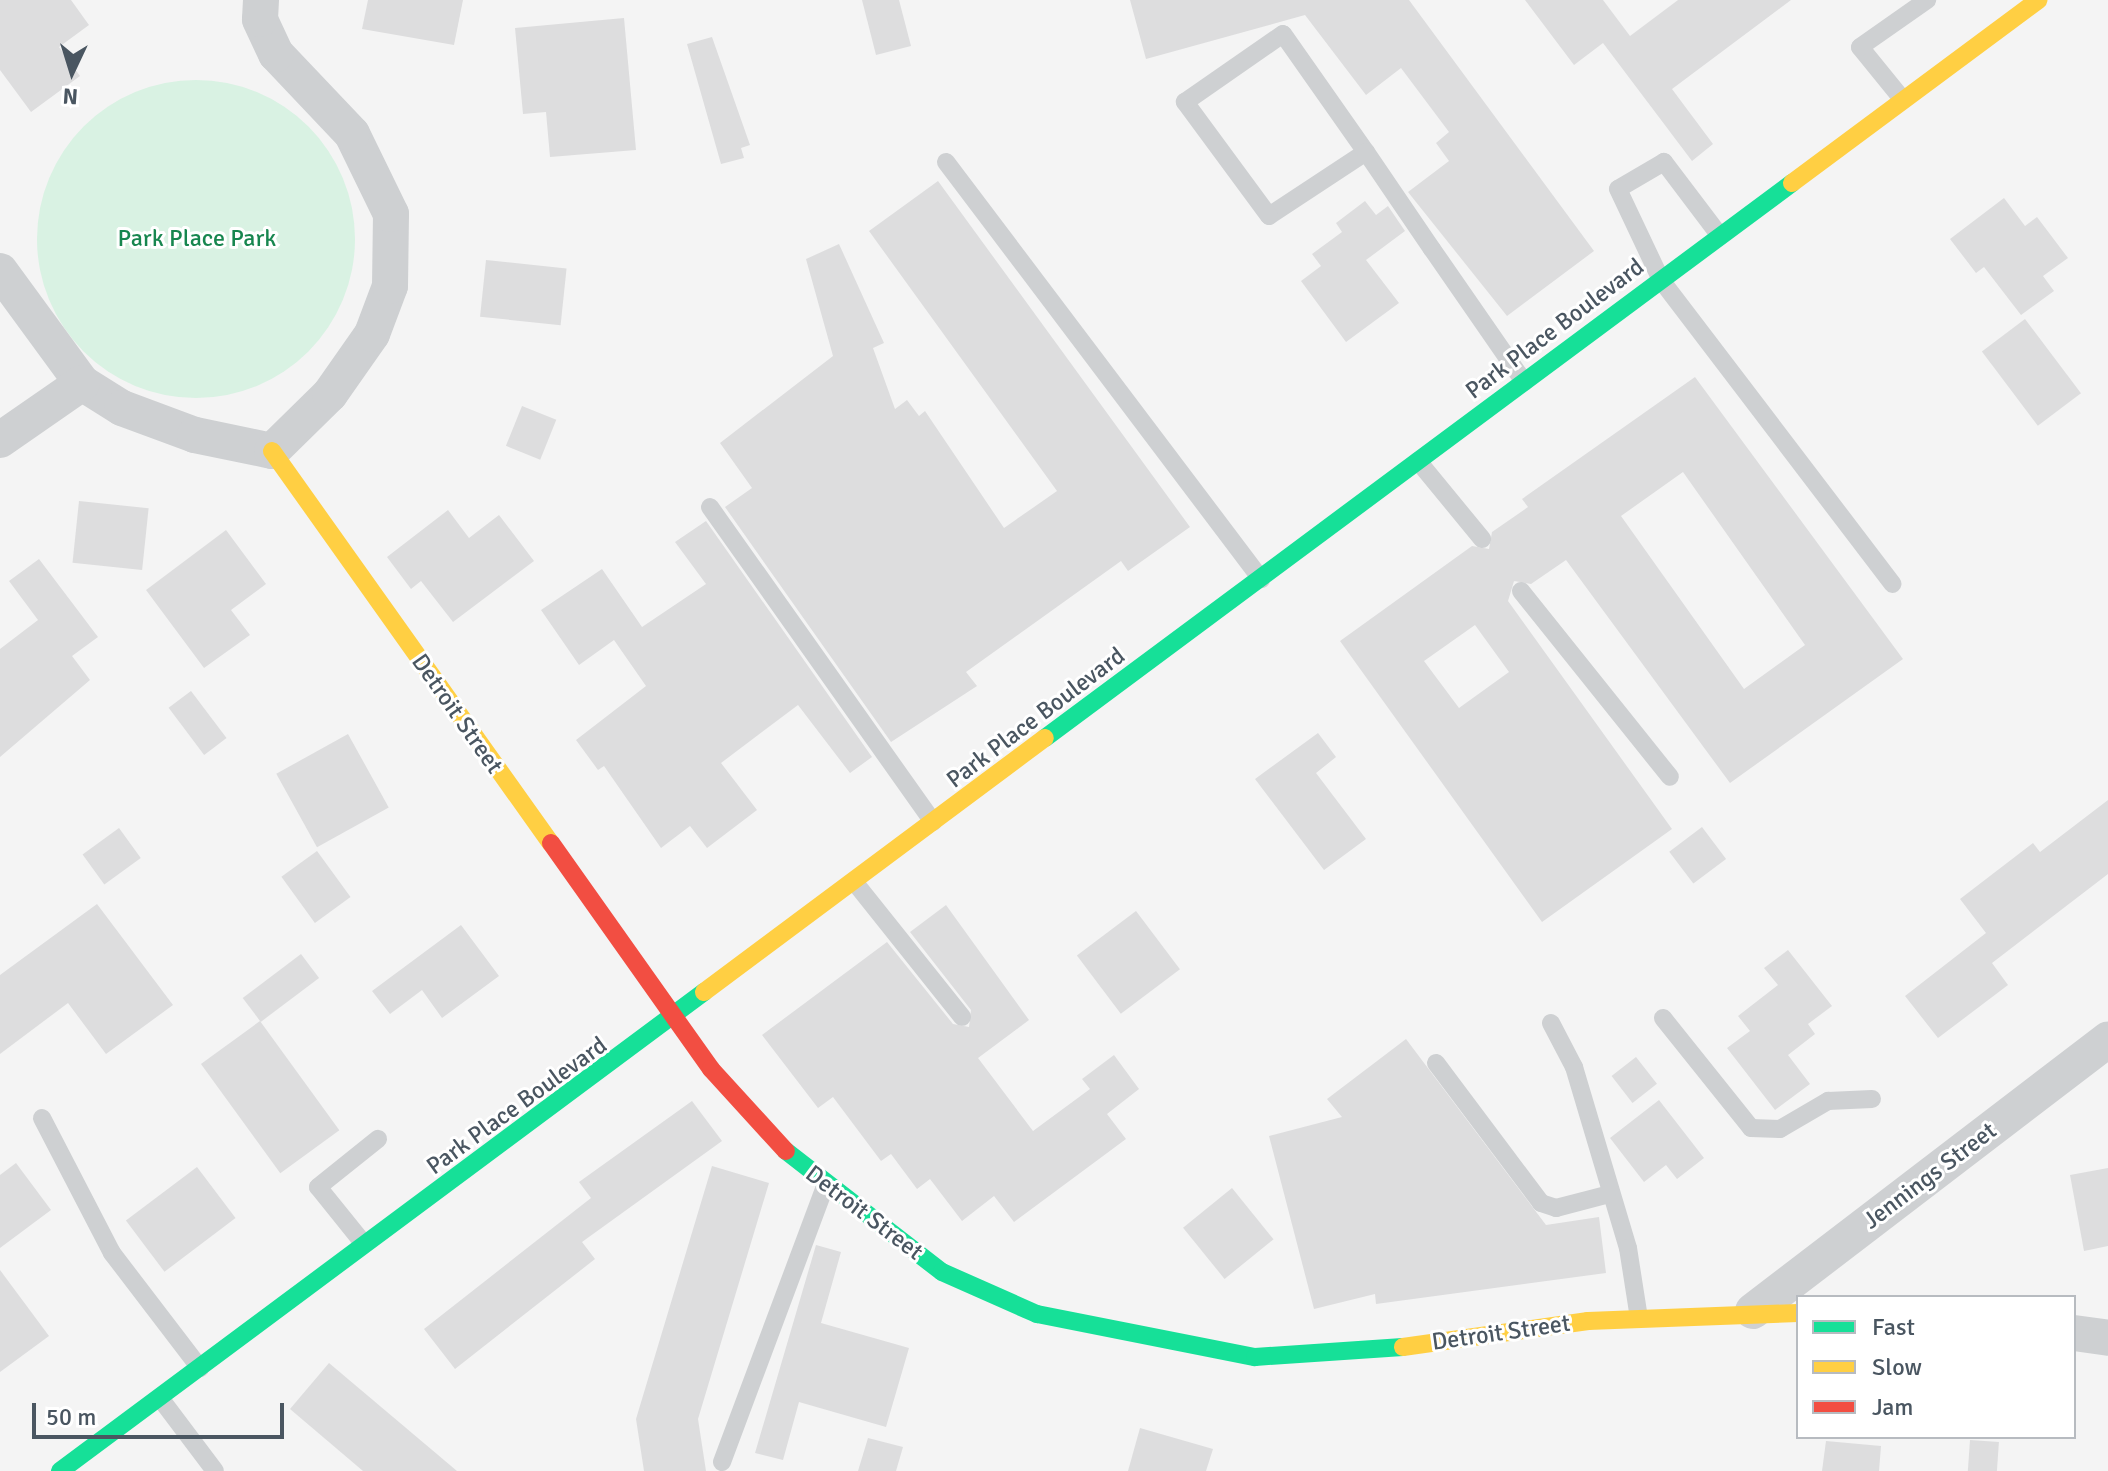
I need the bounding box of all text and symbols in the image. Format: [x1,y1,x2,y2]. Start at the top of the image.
north arrow [32,32,112,112]
text: N [62,82,79,110]
park label: Park Place Park [118,225,276,253]
street label: Park Place Boulevard [1460,253,1650,405]
street label: Park Place Boulevard [941,642,1131,794]
street label: Detroit Street [405,649,509,779]
street label: Park Place Boulevard [421,1031,613,1181]
street label: Jennings Street [1858,1116,2002,1236]
street label: Detroit Street [800,1160,928,1266]
legend [1796,1295,2076,1439]
street label: Detroit Street [1430,1309,1572,1357]
text: Fast [1872,1312,1915,1342]
text: Slow [1872,1352,1922,1382]
scale bar [36,1387,288,1437]
text: Jam [1872,1392,1913,1422]
text: 50 m [46,1402,96,1432]

